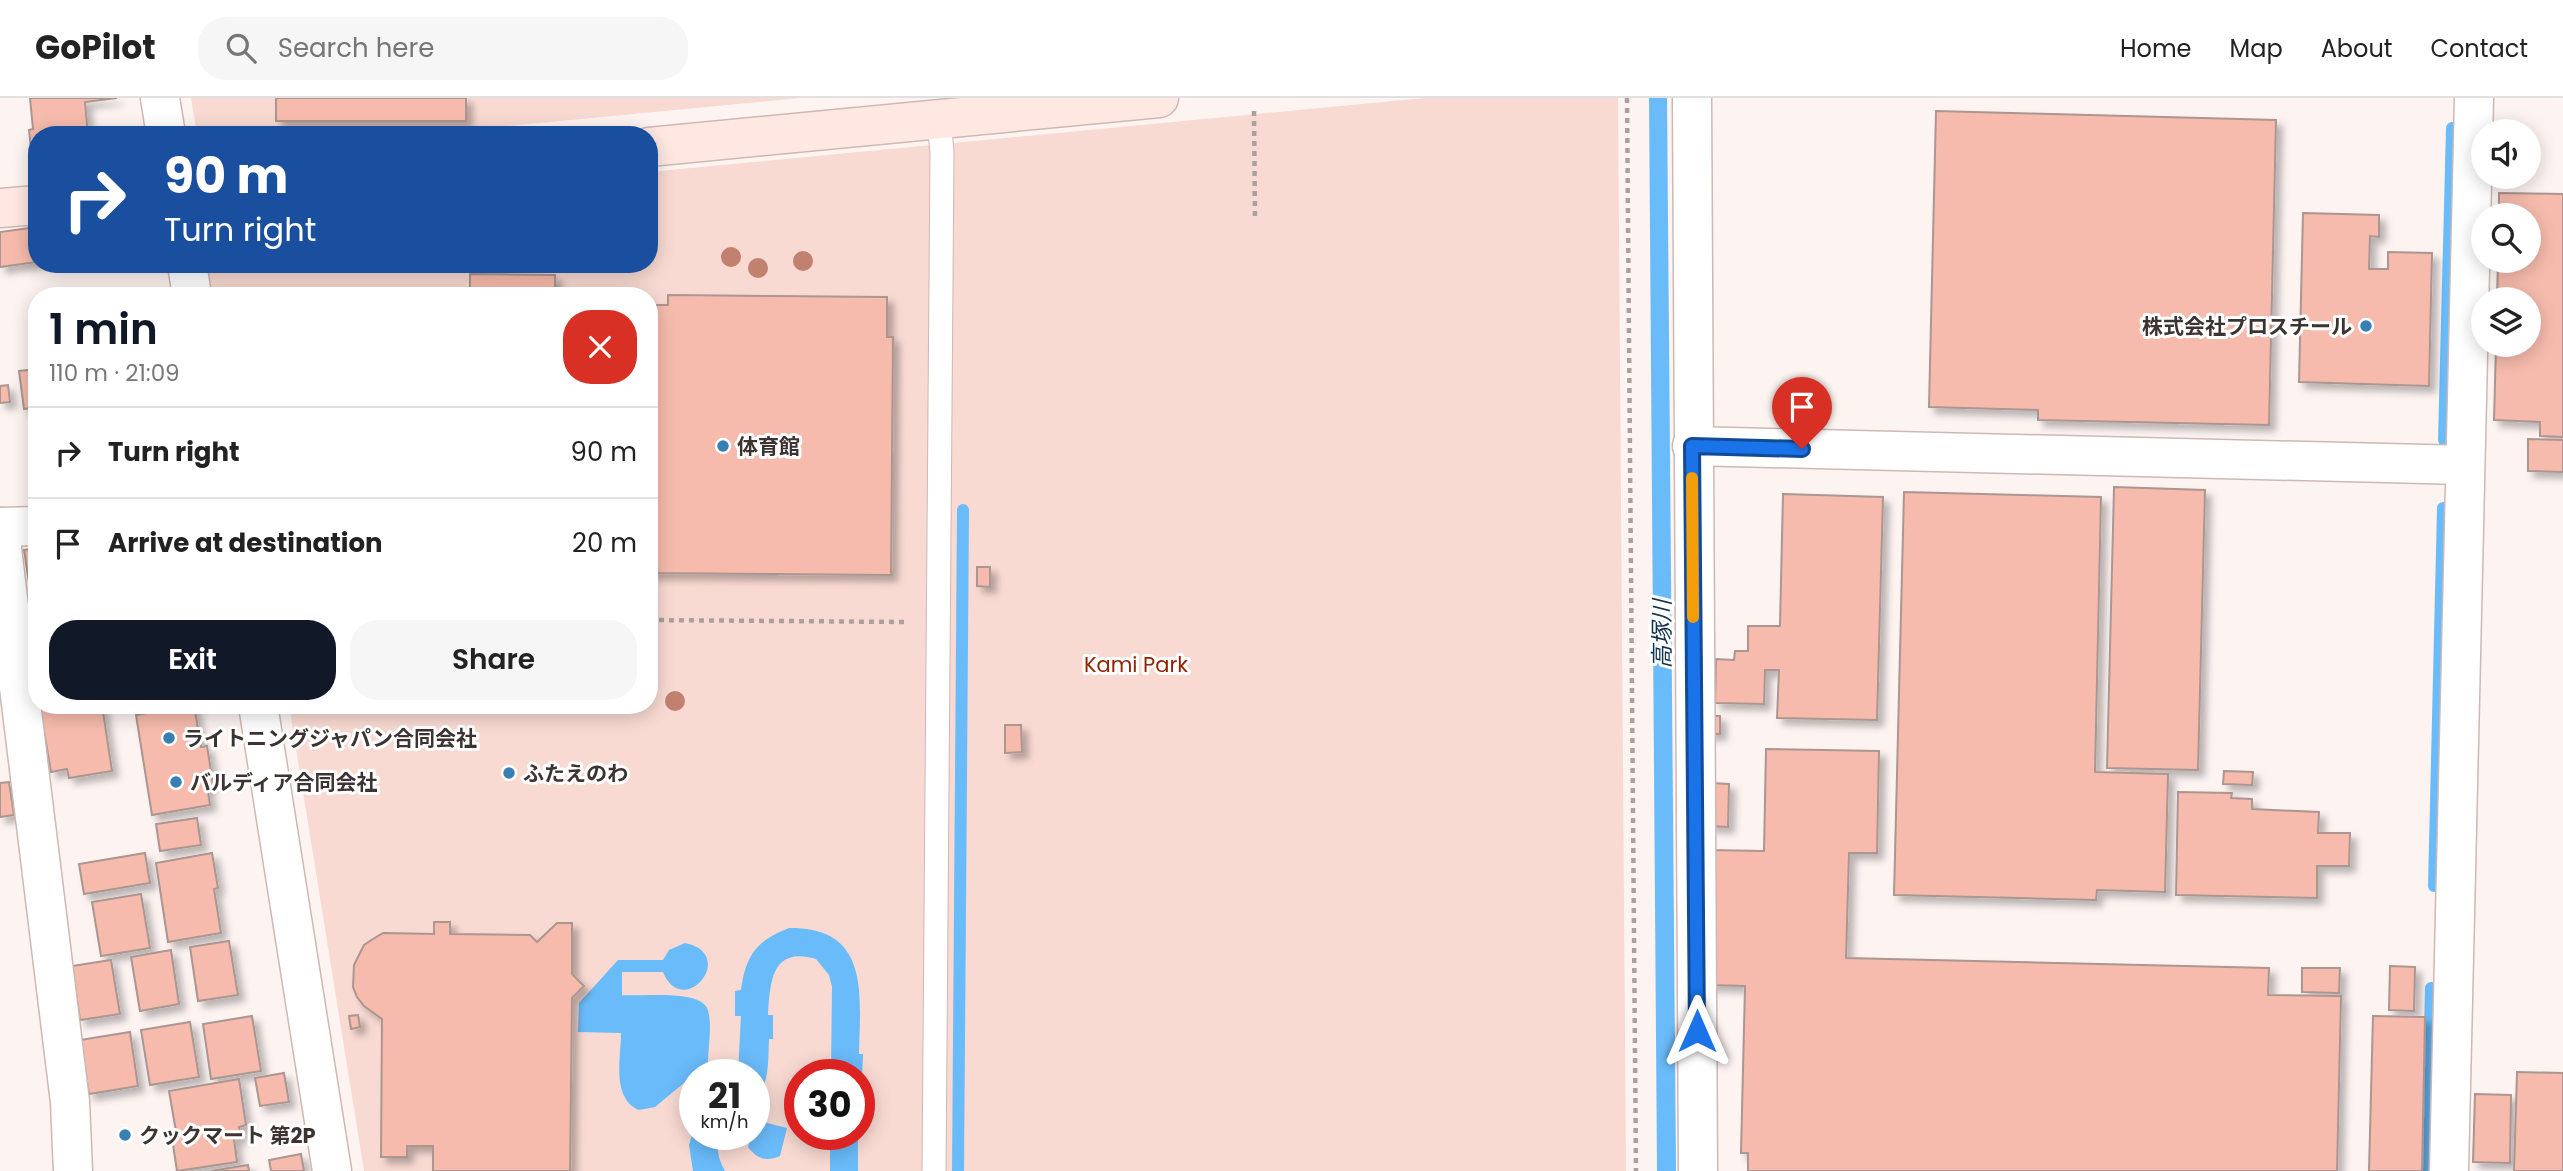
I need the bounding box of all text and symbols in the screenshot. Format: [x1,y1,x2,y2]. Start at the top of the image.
search box [198,17,688,80]
text: GoPilot [35,24,156,71]
icon: search [222,29,260,67]
text: Search here [278,30,434,66]
text: Home [2120,32,2192,65]
text: Map [2230,32,2283,65]
text: About [2321,32,2392,65]
text: Contact [2430,32,2528,65]
map controls [2471,119,2541,357]
button: sound [2471,119,2541,189]
text: 90 m [164,142,288,210]
icon: right [49,154,140,245]
button: search [2471,203,2541,273]
text: Turn right [164,207,316,252]
button: layers [2471,287,2541,357]
text: 1 min [49,300,158,359]
button: close [563,310,637,384]
place label: 株式会社プロスチール [2142,312,2352,341]
marker: 株式会社プロスチール [2358,318,2374,334]
text: 110 m · 21:09 [49,357,180,389]
pin [1772,377,1832,449]
icon: arrive [1783,388,1821,426]
place label: 体育館 [737,432,800,461]
icon: right [49,434,87,472]
text: Turn right [108,434,240,470]
text: 90 m [571,434,637,470]
marker: 体育館 [715,438,731,454]
icon: arrive [49,525,87,563]
text: Arrive at destination [108,525,383,561]
text: 20 m [572,525,637,561]
water label: 高塚川 [1646,597,1678,669]
button: Exit [49,620,336,700]
button: Share [350,620,637,700]
park label: Kami Park [1084,650,1188,679]
place label: ライトニングジャパン合同会社 [183,724,477,753]
marker: ライトニングジャパン合同会社 [161,730,177,746]
place label: ふたえのわ [523,759,628,788]
marker: ふたえのわ [501,765,517,781]
place label: バルディア合同会社 [190,768,378,797]
marker: バルディア合同会社 [168,774,184,790]
position arrow [1660,994,1734,1068]
speed limit sign: 30 [784,1059,875,1150]
text: 21 [708,1071,741,1120]
text: km/h [701,1109,748,1134]
place label: クックマート 第2P [139,1121,316,1150]
marker: クックマート 第2P [117,1127,133,1143]

